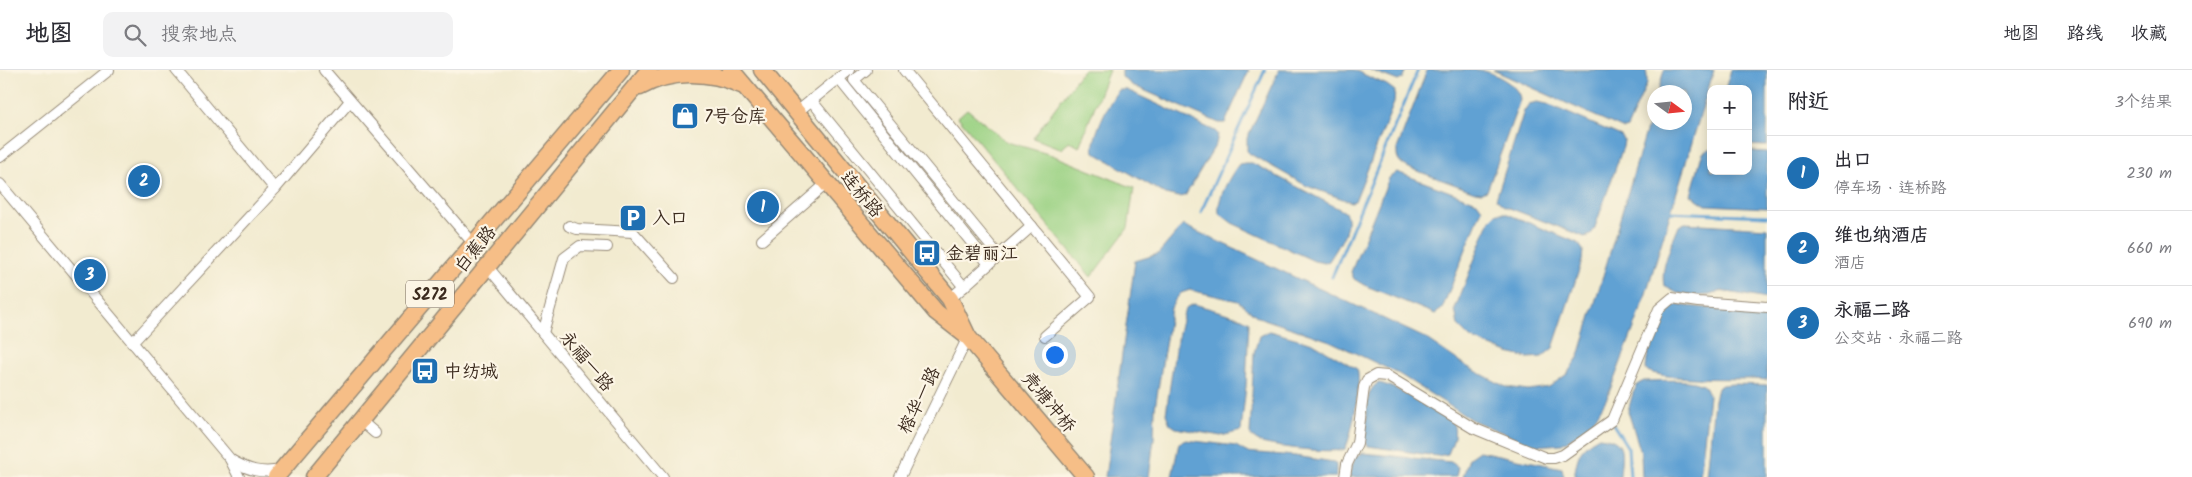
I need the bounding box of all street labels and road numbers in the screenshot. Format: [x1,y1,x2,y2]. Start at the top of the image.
street label: 连桥路 [832,165,889,225]
street label: 白蕉路 [448,220,504,280]
road number: S272 [406,280,454,308]
street label: 永福一路 [552,325,620,399]
street label: 榕华一路 [892,362,949,439]
street label: 壳塘冲桥 [1014,366,1082,440]

